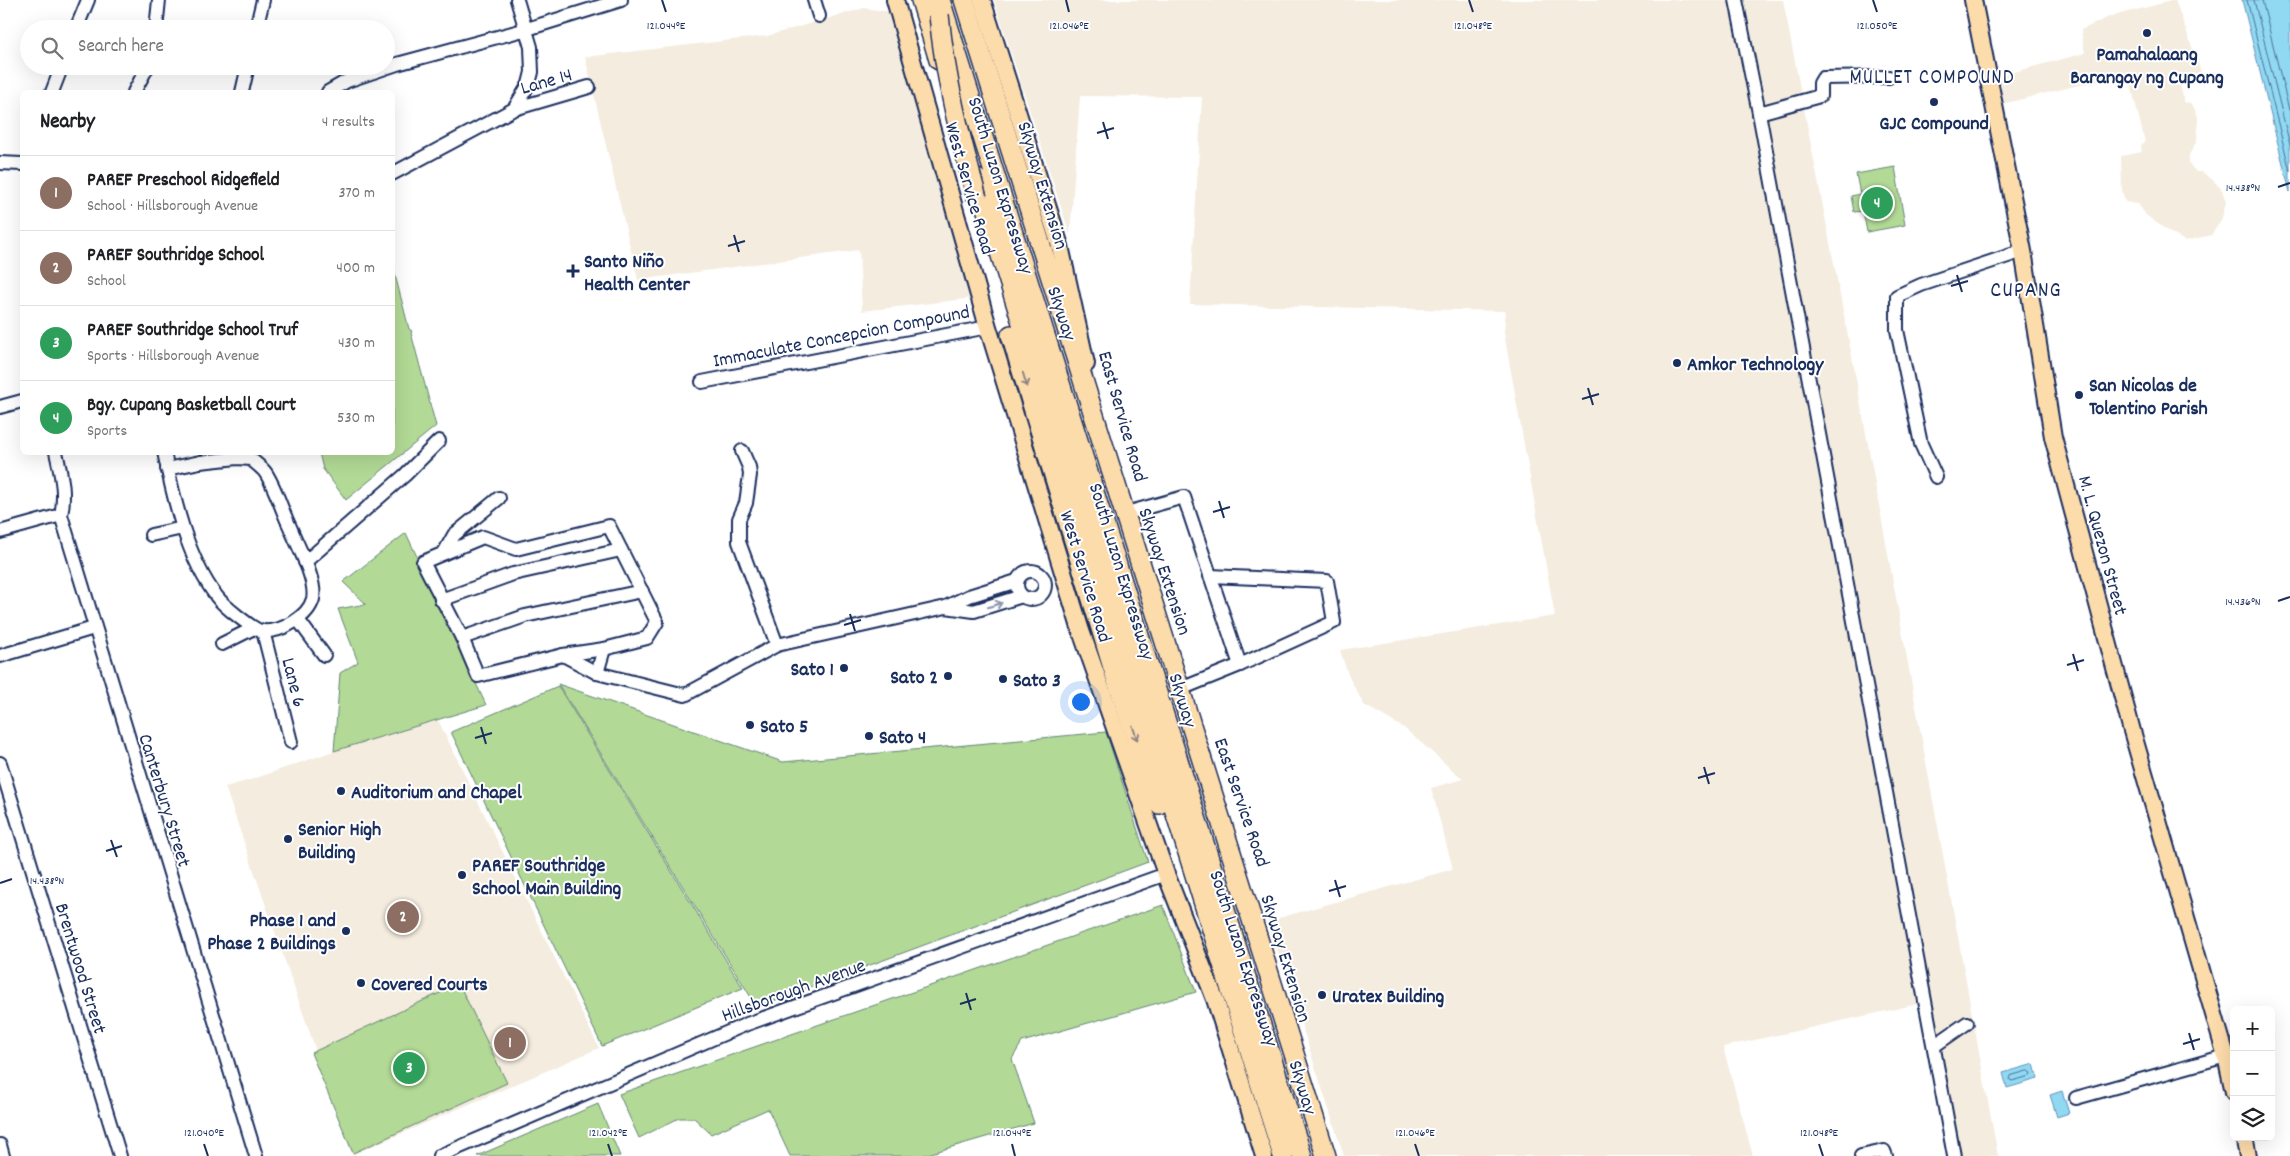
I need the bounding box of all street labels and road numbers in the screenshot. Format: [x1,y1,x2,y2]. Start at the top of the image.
street label: Lane 14 [518,62,576,104]
street label: South Luzon Expressway [959,94,1040,279]
street label: West Service Road [936,119,1000,258]
street label: Skyway Extension [1008,119,1074,253]
street label: Skyway [1038,283,1082,345]
street label: Immaculate Concepcion Compound [711,299,972,377]
street label: East Service Road [1089,348,1153,485]
street label: M. L. Quezon Street [2069,473,2133,619]
street label: South Luzon Expressway [1080,480,1161,665]
street label: Skyway Extension [1129,505,1197,639]
street label: West Service Road [1051,508,1117,646]
street label: Lane 6 [272,655,312,710]
street label: Skyway [1160,670,1203,732]
street label: Canterbury Street [130,731,197,871]
street label: East Service Road [1205,735,1275,871]
street label: South Luzon Expressway [1200,867,1284,1051]
street label: Skyway Extension [1251,892,1317,1026]
street label: Brentwood Street [46,900,112,1038]
street label: Hillsborough Avenue [718,953,870,1031]
street label: Skyway [1280,1057,1323,1119]

